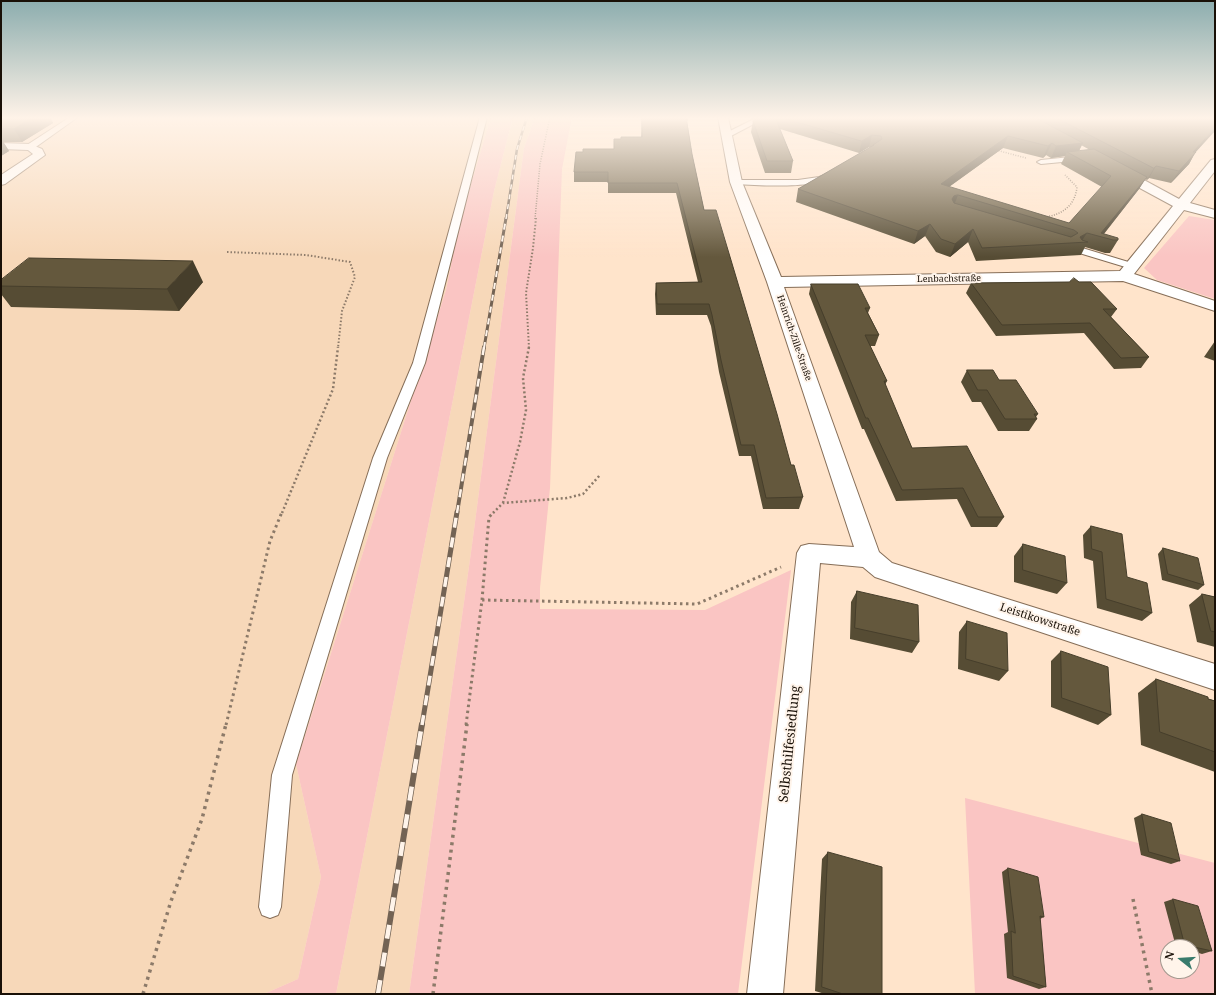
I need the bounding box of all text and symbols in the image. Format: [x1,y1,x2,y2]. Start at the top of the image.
street label: Lenbachstraße [917,273,981,285]
street label: Heinrich-Zille-Straße [774,294,814,382]
street label: Leistikowstraße [998,601,1082,639]
street label: Selbsthilfesiedlung [776,685,804,803]
north arrow [1160,939,1200,979]
text: N [1161,949,1177,962]

